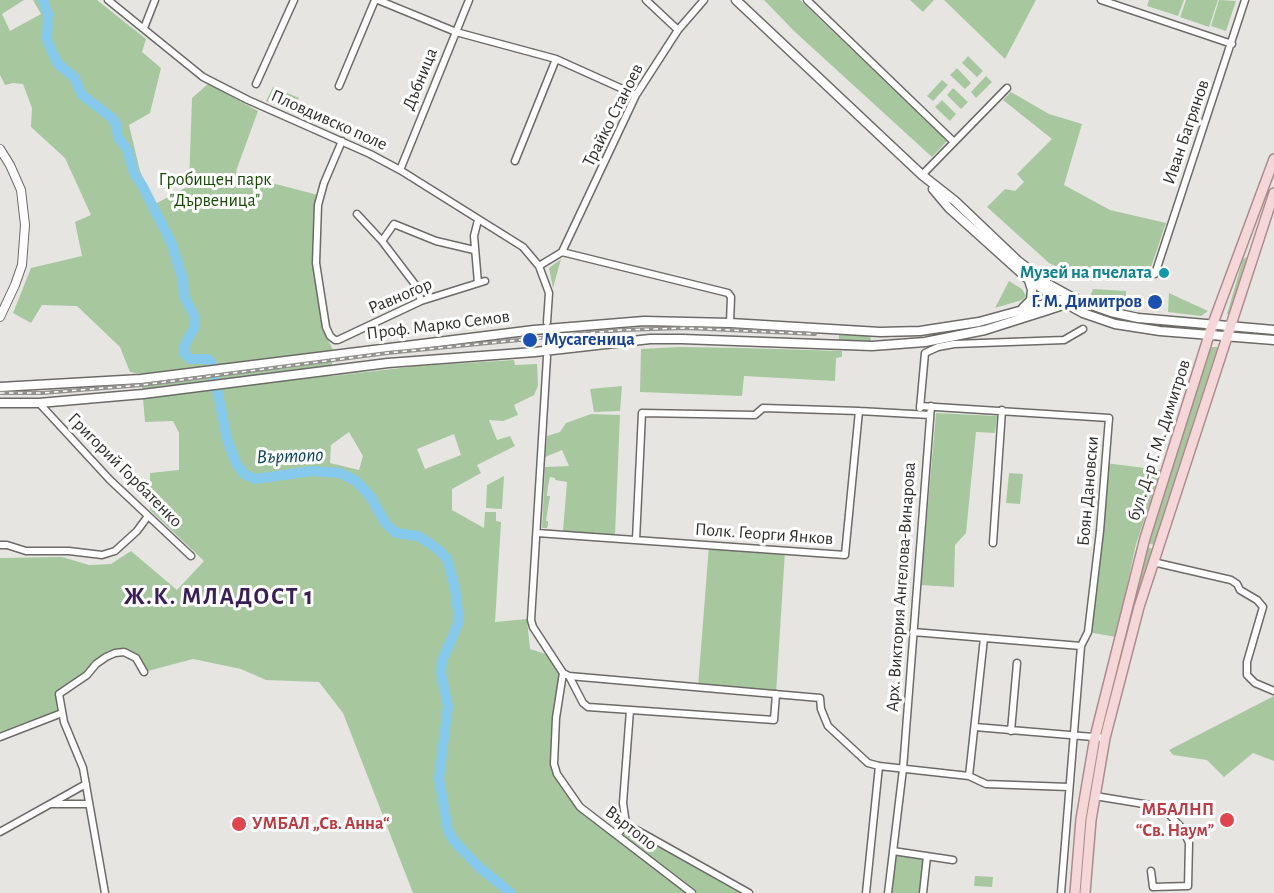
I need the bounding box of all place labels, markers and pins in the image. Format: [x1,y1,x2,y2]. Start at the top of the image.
place label: Музей на пчелата [1020,262,1152,284]
marker: Музей на пчелата [1157,266,1171,280]
place label: Г. М. Димитров [1031,291,1142,313]
marker: Г. М. Димитров [1146,293,1164,311]
place label: Мусагеница [544,329,635,351]
marker: Мусагеница [521,331,539,349]
place label: MБАЛНП “Св. Наум” [1136,799,1214,842]
marker: MБАЛНП “Св. Наум” [1218,811,1236,829]
place label: УМБАЛ „Св. Анна“ [252,813,390,835]
marker: УМБАЛ „Св. Анна“ [230,815,248,833]

